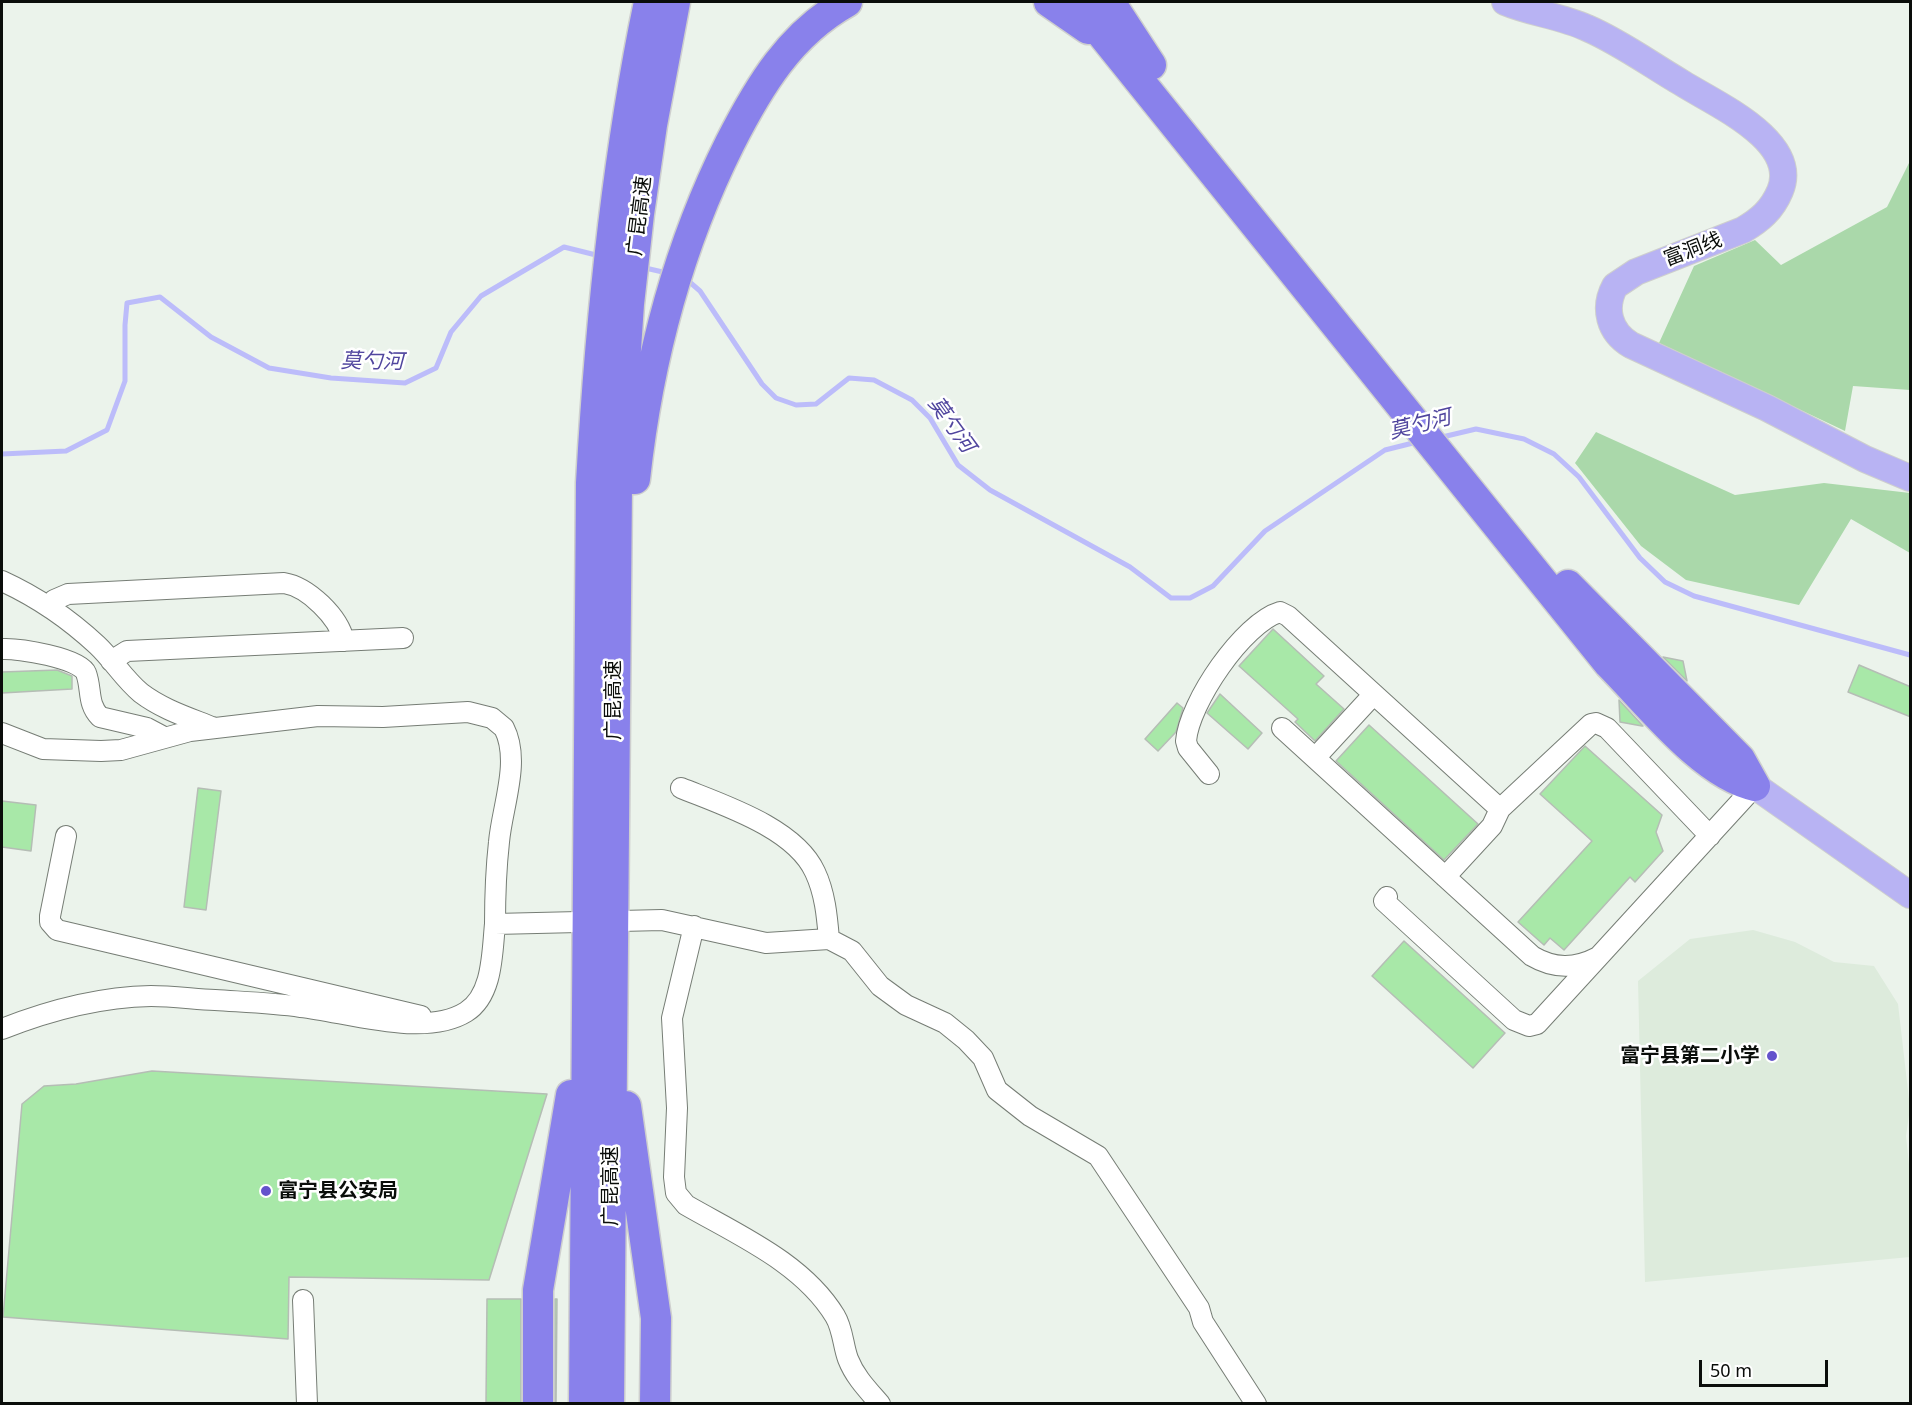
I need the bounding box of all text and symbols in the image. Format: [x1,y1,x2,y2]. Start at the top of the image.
street label: 广昆高速 [623,175,657,257]
street label: 富洞线 [1661,228,1725,272]
water label: 莫勺河 [340,349,404,375]
water label: 莫勺河 [922,392,980,458]
water label: 莫勺河 [1386,405,1454,445]
street label: 广昆高速 [602,660,626,740]
place label: 富宁县第二小学 [1620,1044,1760,1068]
marker: 富宁县第二小学 [1765,1049,1779,1063]
street label: 广昆高速 [599,1146,623,1226]
place label: 富宁县公安局 [278,1179,398,1203]
marker: 富宁县公安局 [259,1184,273,1198]
scale bar [1702,1348,1831,1386]
text: 50 m [1710,1358,1752,1382]

